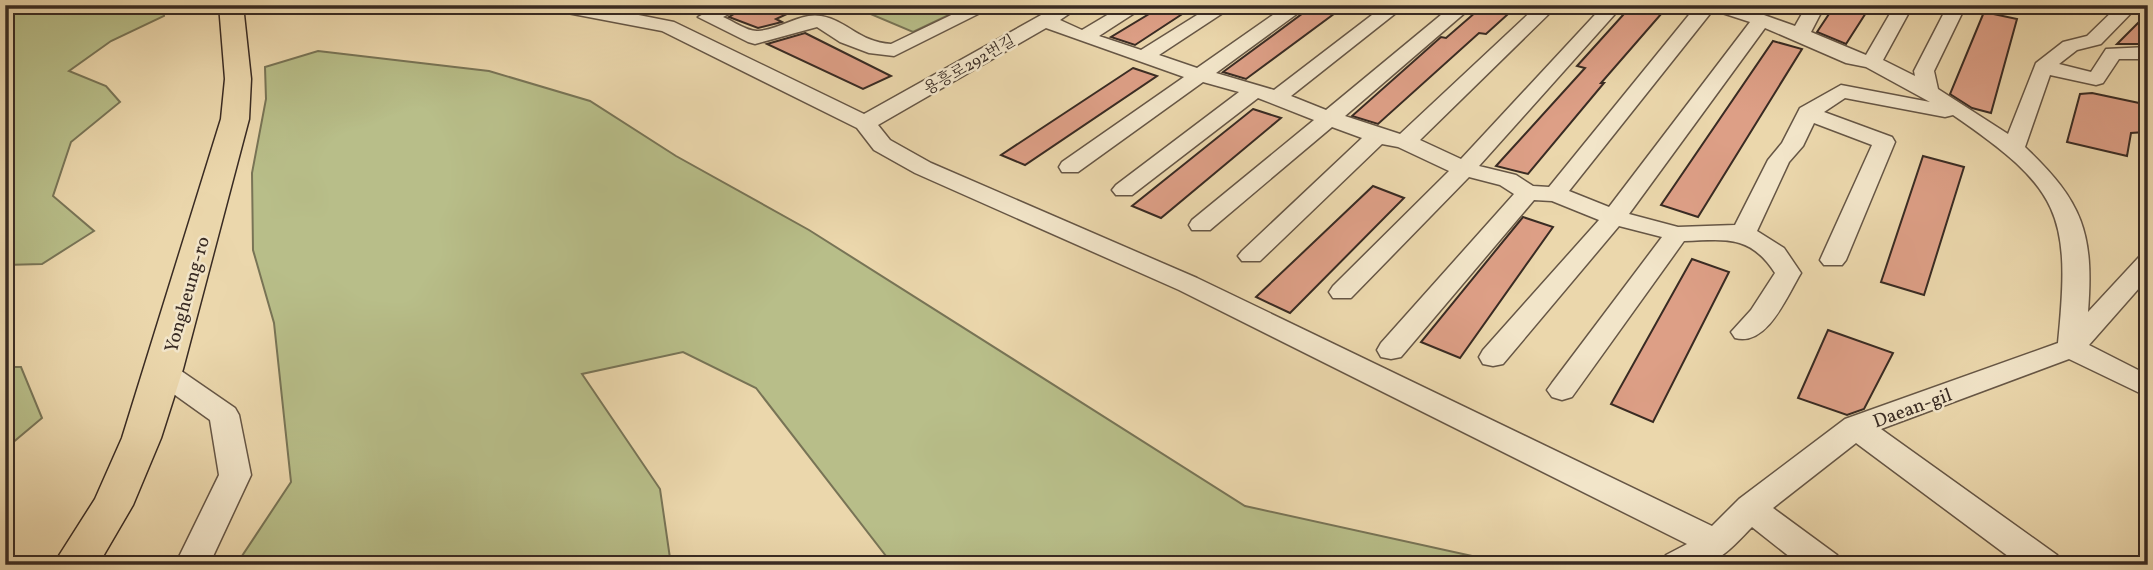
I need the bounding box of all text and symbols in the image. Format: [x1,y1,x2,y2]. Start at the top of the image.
street label: 용흥로292번길 [920,31,1020,101]
street label: Yongheung-ro [159,234,217,356]
street label: Daean-gil [1870,382,1956,435]

